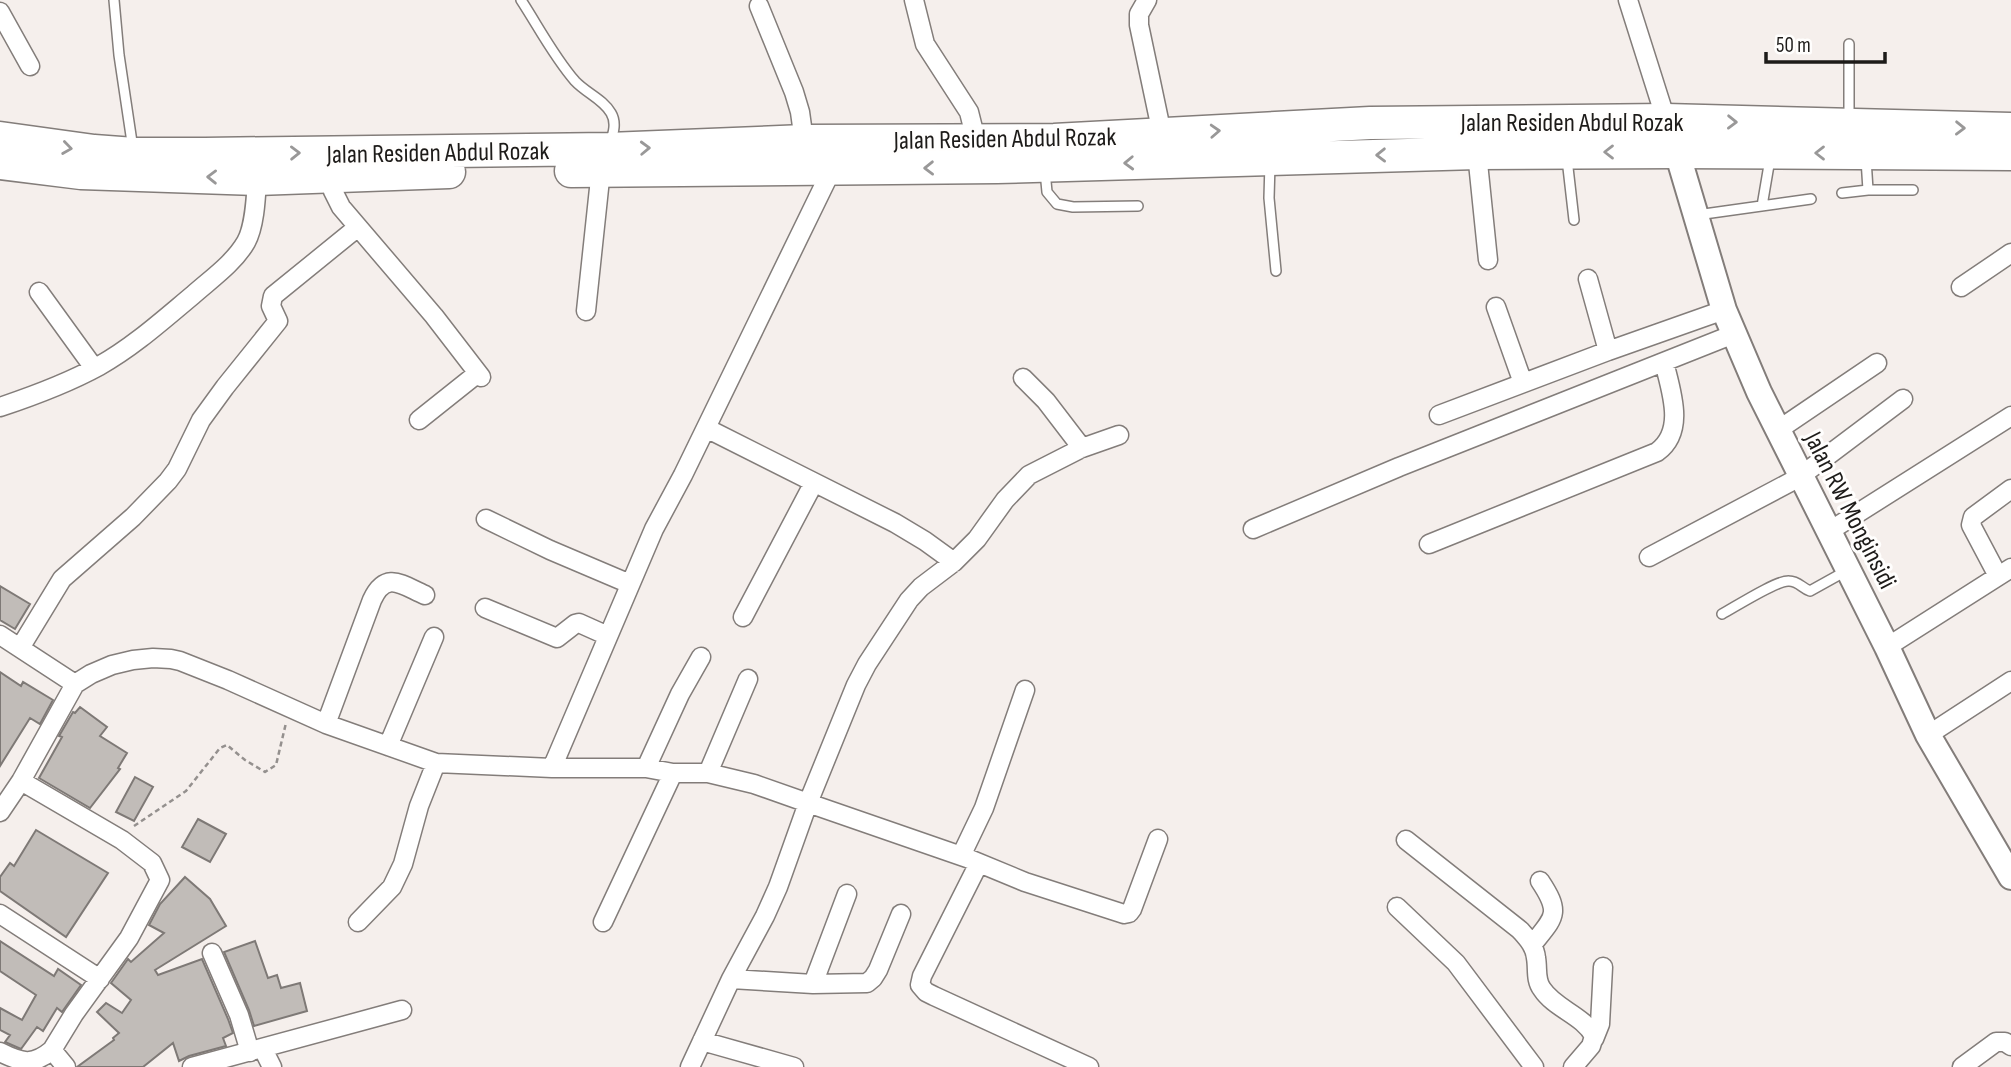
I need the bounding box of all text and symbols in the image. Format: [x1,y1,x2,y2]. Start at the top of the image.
scale bar [1766,21,1885,65]
text: 50 m [1776,33,1811,58]
street label: Jalan Residen Abdul Rozak [1460,108,1683,139]
one-way arrow [1728,114,1738,130]
one-way arrow [1955,120,1966,135]
street label: Jalan Residen Abdul Rozak [892,122,1117,157]
one-way arrow [1210,124,1221,139]
street label: Jalan Residen Abdul Rozak [325,136,550,171]
one-way arrow [62,140,73,155]
one-way arrow [639,140,650,155]
one-way arrow [1603,144,1614,160]
one-way arrow [290,145,300,161]
one-way arrow [1815,145,1826,160]
one-way arrow [1376,147,1386,163]
one-way arrow [1124,155,1135,170]
one-way arrow [923,160,934,176]
one-way arrow [206,169,216,185]
street label: Jalan RW Monginsidi [1796,426,1902,594]

